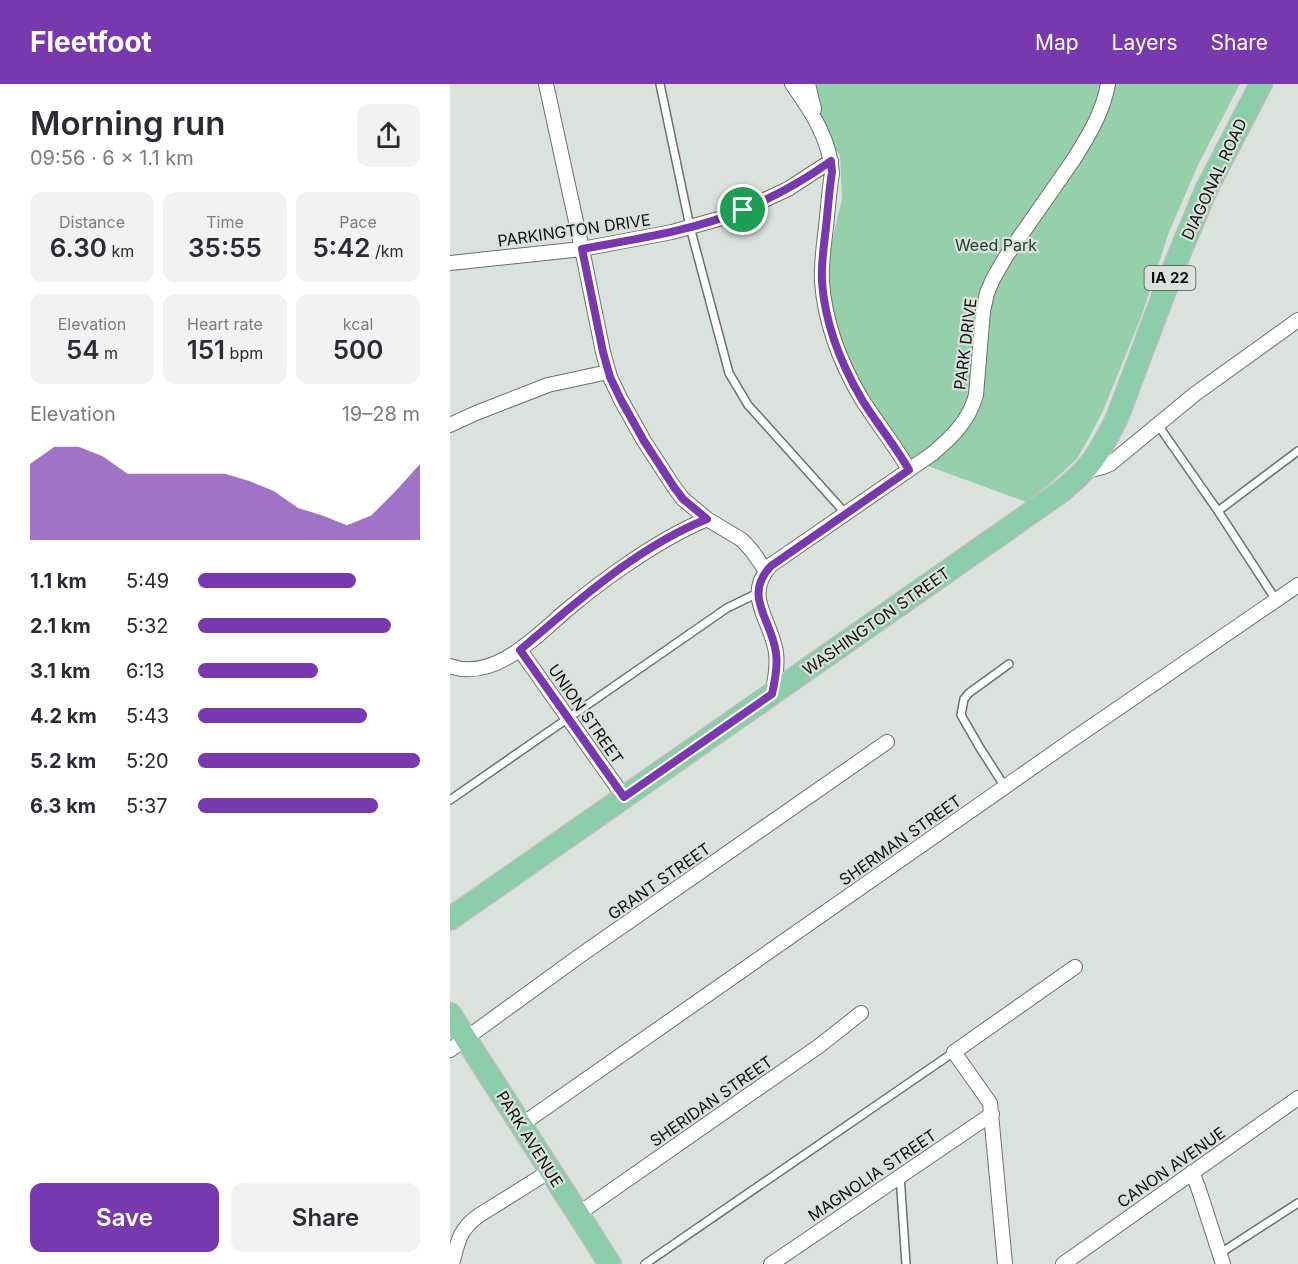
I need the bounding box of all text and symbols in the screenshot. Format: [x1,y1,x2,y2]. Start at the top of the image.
text: Fleetfoot [30,25,152,59]
text: Map [1035,30,1079,55]
text: Layers [1112,30,1178,55]
text: Share [1211,30,1268,55]
text: Morning run [30,103,225,143]
button: share [357,104,420,167]
street label: DIAGONAL ROAD [1177,115,1251,243]
text: 09:56 · 6 × 1.1 km [30,146,194,170]
pin [717,184,768,235]
icon: arrive [726,193,759,226]
street label: PARKINGTON DRIVE [496,209,652,251]
text: Distance [59,212,125,232]
text: Time [206,212,244,232]
text: Pace [339,212,377,232]
text: 6.30 [50,232,107,263]
text: 35:55 [188,232,262,263]
text: 5:42 [312,232,371,263]
park label: Weed Park [955,235,1037,255]
text: km [107,241,134,261]
text: /km [371,241,404,261]
road number: IA 22 [1144,266,1196,290]
street label: PARK DRIVE [949,297,981,391]
text: Elevation [58,314,126,334]
text: Heart rate [187,314,263,334]
text: kcal [343,314,373,334]
text: 54 [66,334,100,365]
text: 151 [187,334,225,365]
text: 500 [333,334,383,365]
text: m [100,343,118,363]
text: bpm [225,343,263,363]
text: Elevation [30,402,116,426]
text: 19–28 m [342,402,420,426]
street label: WASHINGTON STREET [799,563,953,679]
text: 1.1 km [30,569,87,593]
text: 5:49 [126,569,169,593]
text: 2.1 km [30,614,91,638]
text: 5:32 [126,614,168,638]
text: 3.1 km [30,659,91,683]
text: 6:13 [126,659,165,683]
street label: UNION STREET [544,660,628,768]
text: 4.2 km [30,704,97,728]
text: 5:43 [126,704,169,728]
text: 5.2 km [30,749,96,773]
text: 5:20 [126,749,169,773]
street label: SHERMAN STREET [835,790,965,890]
text: 6.3 km [30,794,96,818]
text: 5:37 [126,794,168,818]
street label: GRANT STREET [604,838,714,924]
street label: SHERIDAN STREET [646,1051,776,1151]
street label: PARK AVENUE [492,1087,568,1191]
street label: CANON AVENUE [1113,1122,1229,1212]
street label: MAGNOLIA STREET [804,1125,940,1225]
button: Save [30,1183,219,1252]
button: Share [231,1183,420,1252]

